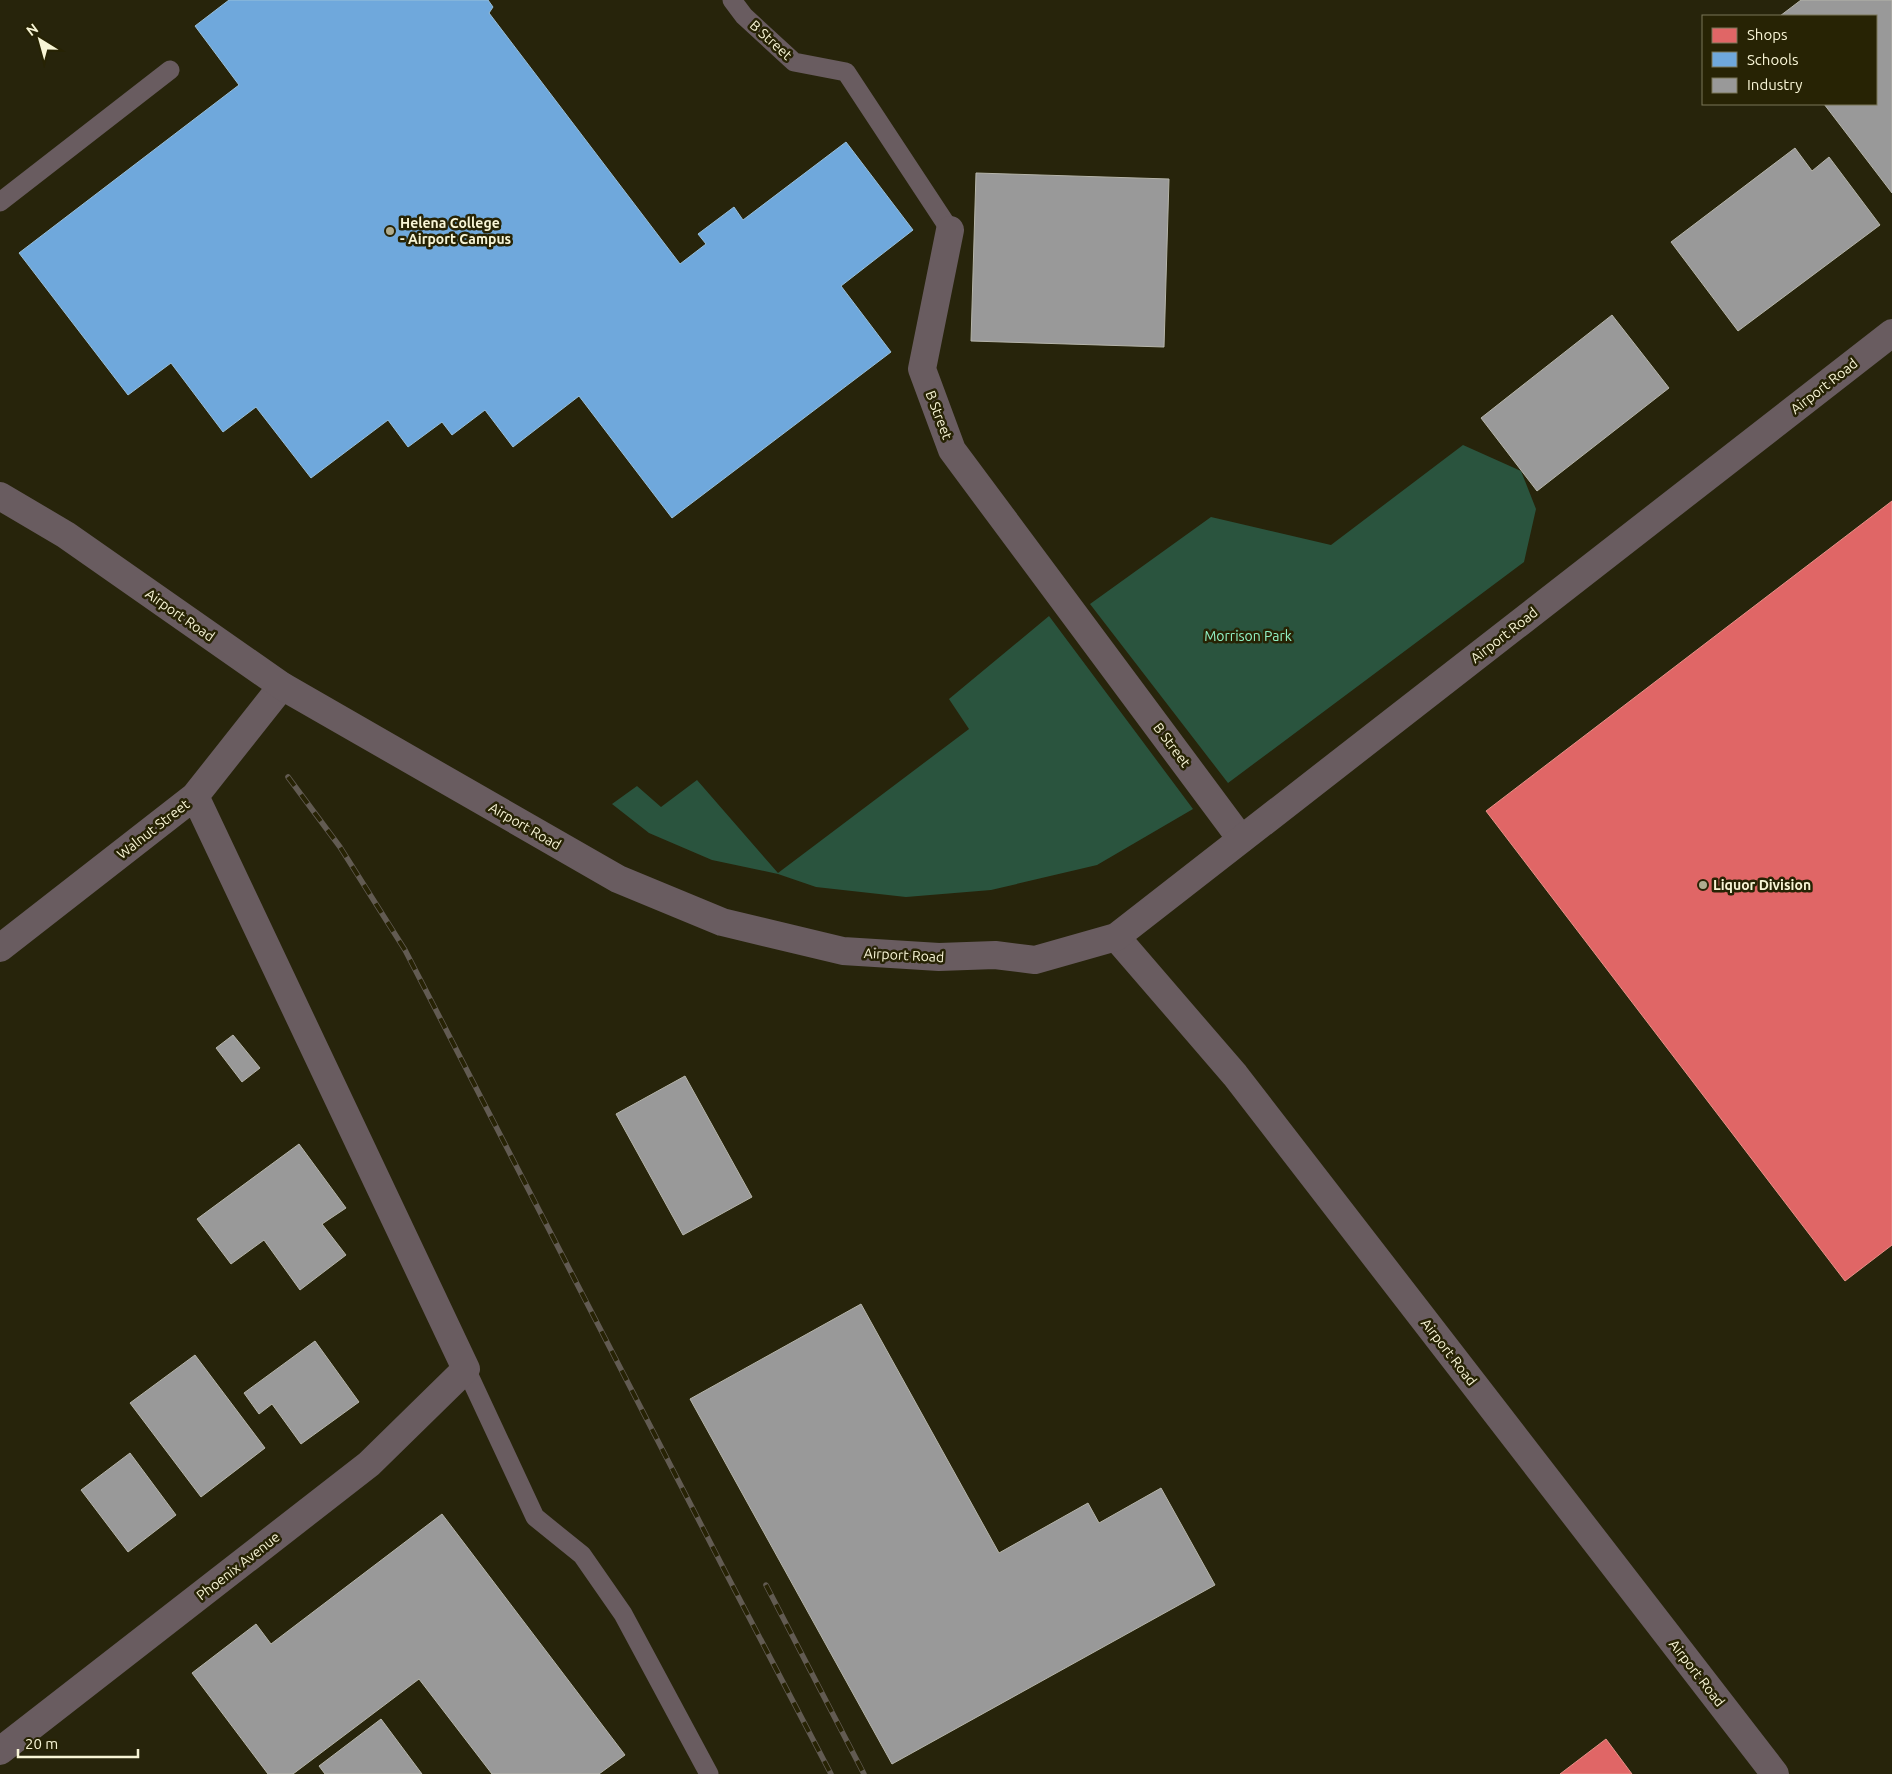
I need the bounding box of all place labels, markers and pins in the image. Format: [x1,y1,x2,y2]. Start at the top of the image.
place label: Helena College - Airport Campus [400,215,512,247]
marker: Helena College - Airport Campus [384,225,396,237]
place label: Liquor Division [1713,877,1811,893]
marker: Liquor Division [1697,879,1709,891]

